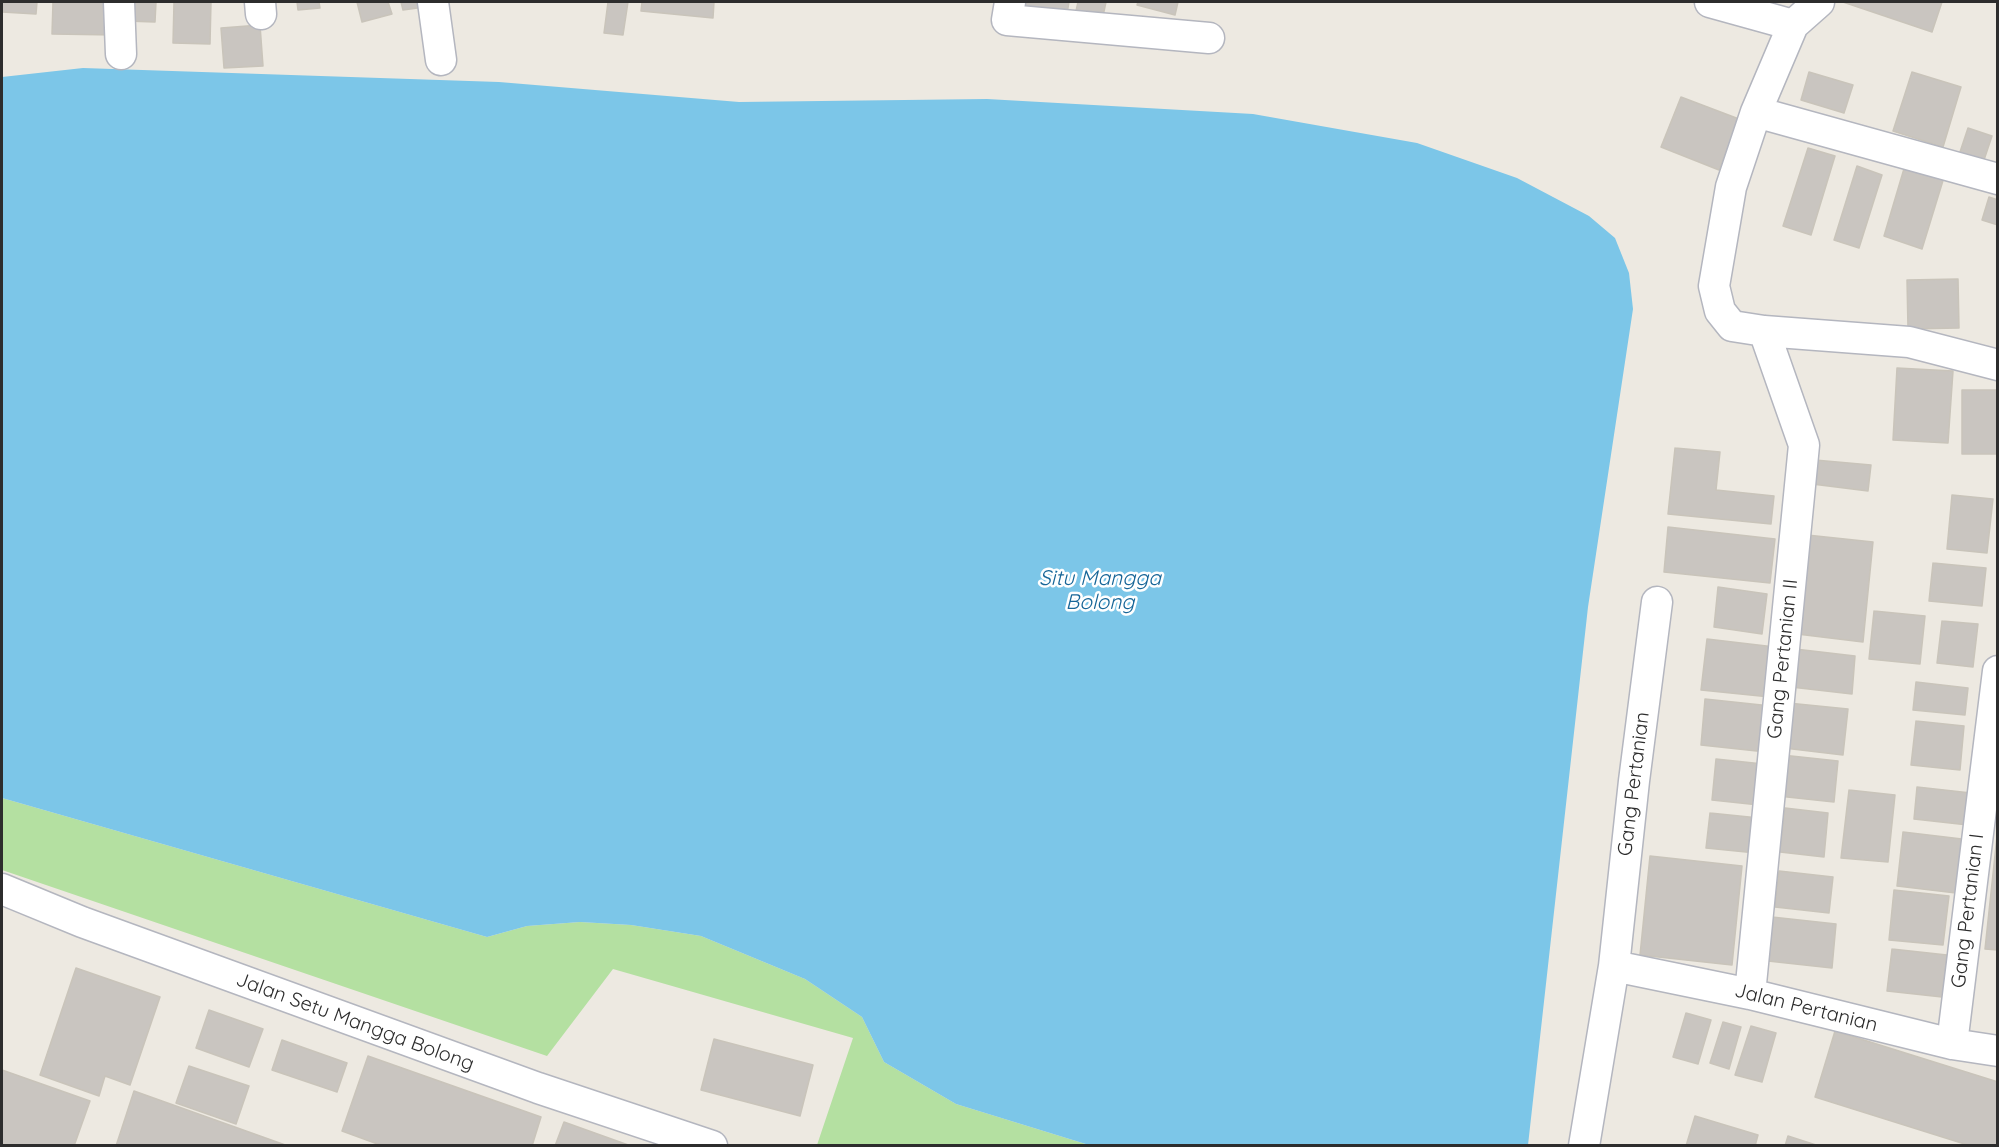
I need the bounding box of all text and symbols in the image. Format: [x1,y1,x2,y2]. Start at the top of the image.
water label: Situ Mangga Bolong [1039,566,1161,616]
street label: Gang Pertanian II [1763,578,1803,740]
street label: Gang Pertanian [1613,711,1655,857]
street label: Gang Pertanian I [1947,832,1989,990]
street label: Jalan Setu Mangga Bolong [233,968,477,1076]
street label: Jalan Pertanian [1732,979,1880,1037]

